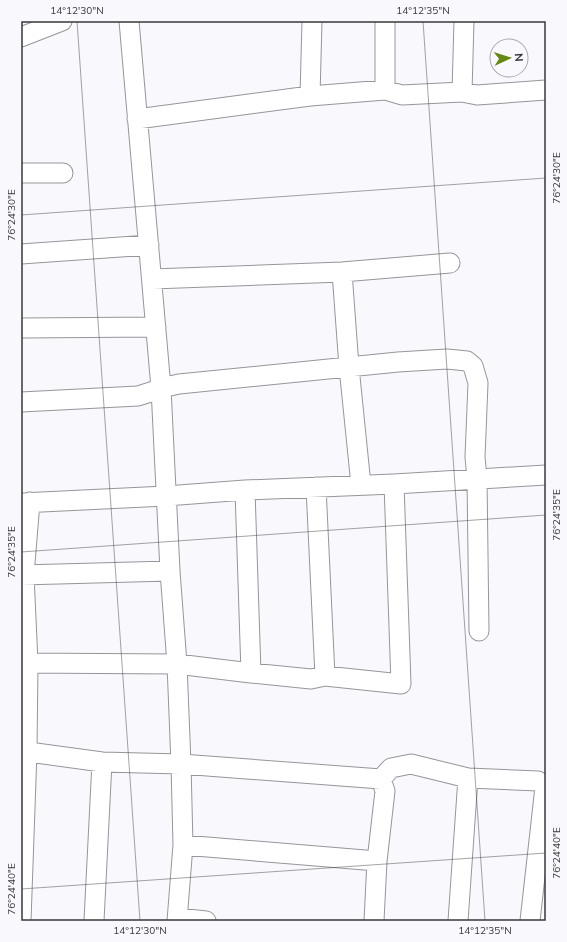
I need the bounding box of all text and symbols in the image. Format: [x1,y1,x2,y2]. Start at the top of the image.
text: 14°12'30"N [50,4,104,17]
text: 14°12'35"N [396,4,450,17]
north arrow [489,38,529,78]
text: N [512,53,526,62]
text: 76°24'30"E [550,152,563,204]
text: 76°24'30"E [5,189,18,241]
text: 76°24'35"E [550,489,563,541]
text: 76°24'35"E [5,526,18,578]
text: 76°24'40"E [550,827,563,879]
text: 76°24'40"E [5,863,18,915]
text: 14°12'30"N [113,924,167,937]
text: 14°12'35"N [458,924,512,937]

